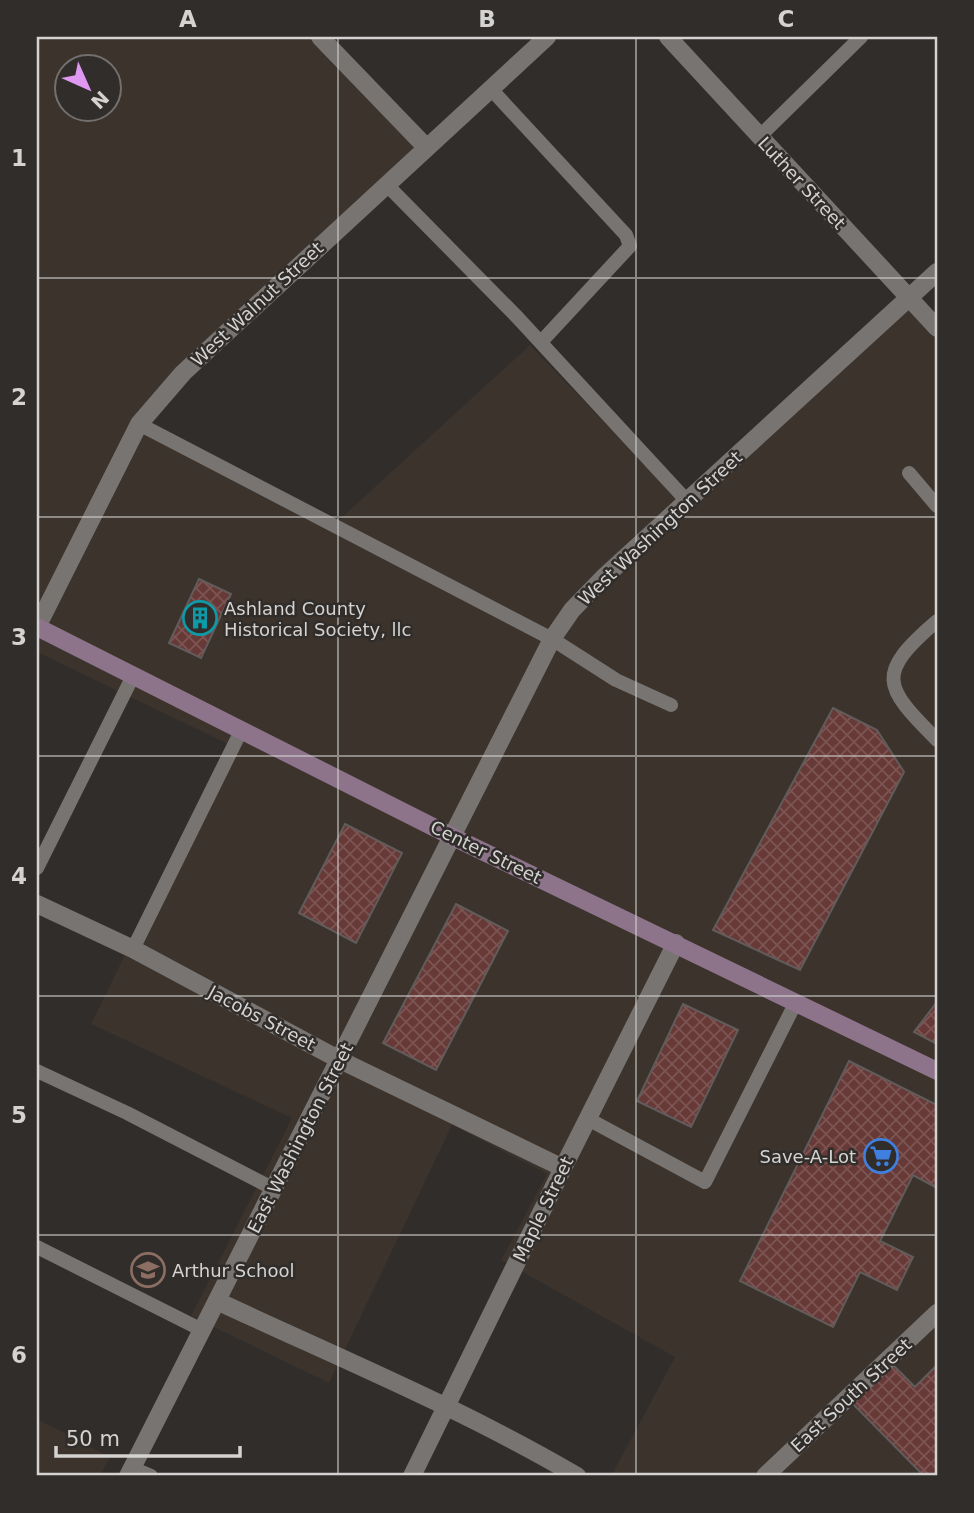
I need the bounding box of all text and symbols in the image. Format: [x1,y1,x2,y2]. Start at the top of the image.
text: A [179,6,197,32]
text: B [478,6,496,32]
text: C [778,6,794,32]
north arrow [52,52,122,122]
text: N [87,87,113,113]
street label: Luther Street [754,133,850,233]
text: 1 [11,145,27,171]
street label: West Walnut Street [187,237,327,371]
text: 2 [11,384,27,410]
street label: West Washington Street [574,447,746,609]
place label: Ashland County Historical Society, llc [224,598,412,640]
building icon: Ashland County Historical Society, llc [181,599,219,637]
text: 3 [11,624,27,650]
street label: Center Street [427,816,545,888]
text: 4 [11,863,27,889]
street label: Jacobs Street [204,980,319,1055]
street label: East Washington Street [243,1039,357,1237]
text: 5 [11,1102,27,1128]
supermarket icon: Save-A-Lot [862,1137,900,1175]
place label: Save-A-Lot [760,1146,856,1167]
street label: Maple Street [508,1153,578,1265]
school or university icon: Arthur School [129,1251,167,1289]
place label: Arthur School [172,1260,294,1281]
street label: East South Street [786,1334,916,1456]
text: 6 [11,1342,27,1368]
scale bar [56,1415,240,1459]
text: 50 m [66,1427,120,1451]

